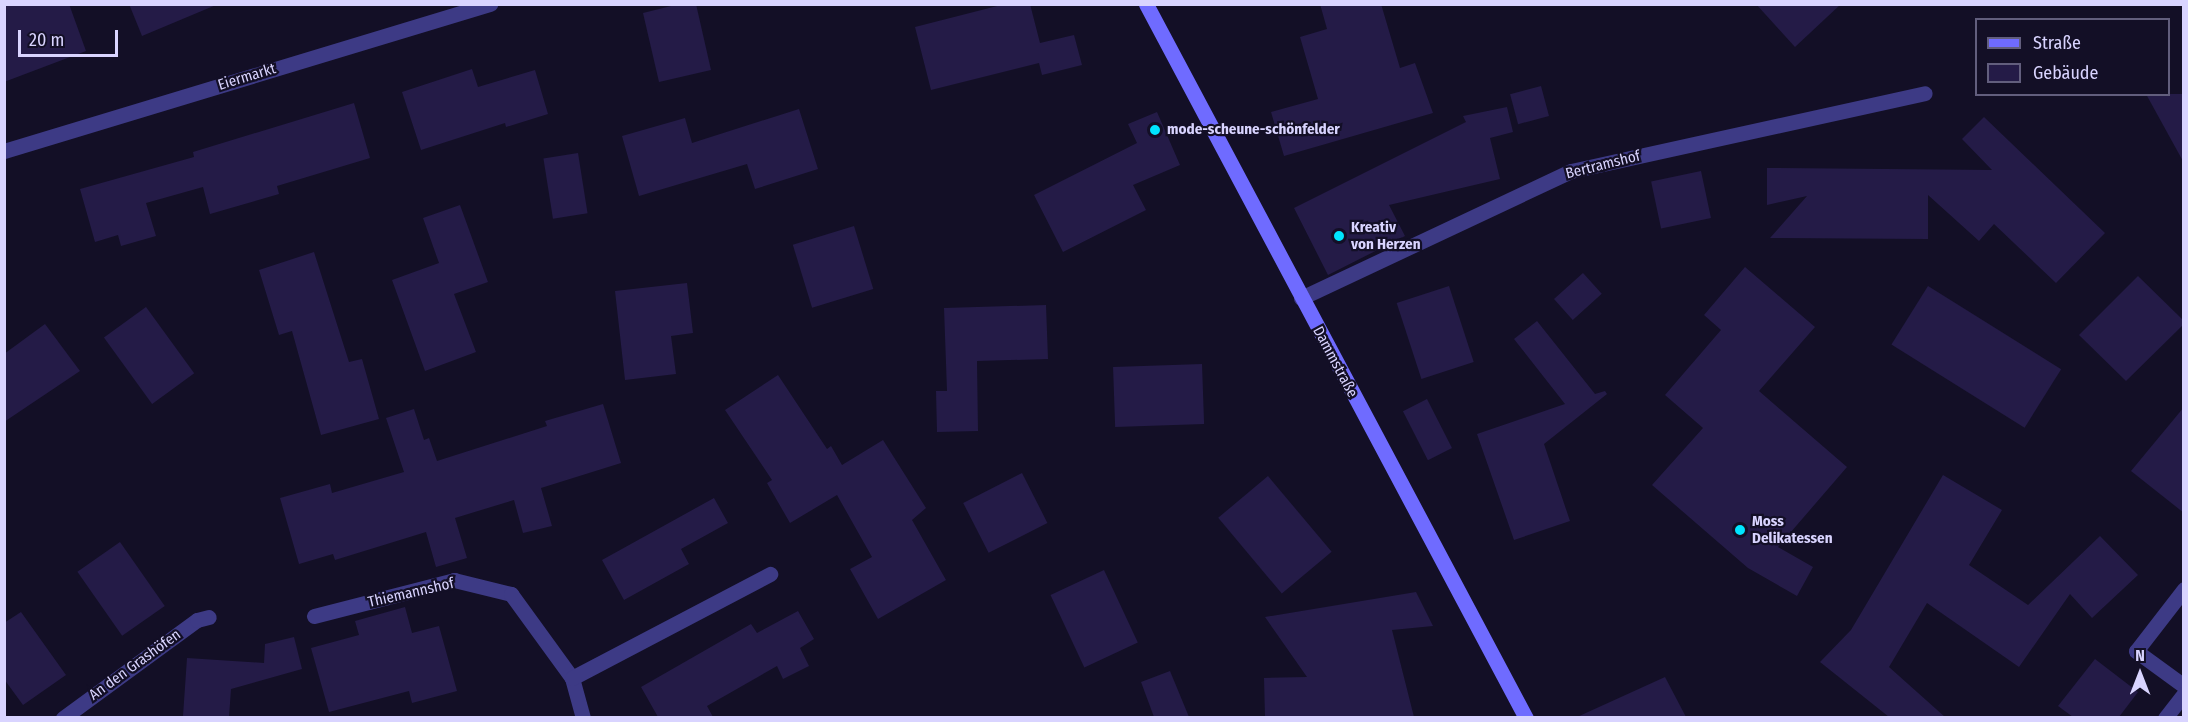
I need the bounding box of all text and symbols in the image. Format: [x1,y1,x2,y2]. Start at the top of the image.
scale bar [21,18,122,56]
legend [1975,18,2170,96]
text: 20 m [29,29,64,51]
text: Straße [2033,32,2081,54]
street label: Eiermarkt [216,60,278,94]
text: Gebäude [2033,62,2098,84]
place label: mode-scheune-schönfelder [1167,121,1340,139]
marker: mode-scheune-schönfelder [1148,123,1162,137]
street label: Bertramshof [1564,147,1642,183]
place label: Kreativ von Herzen [1351,218,1420,253]
marker: Kreativ von Herzen [1332,229,1346,243]
street label: Dammstraße [1309,323,1361,401]
place label: Moss Delikatessen [1752,512,1832,547]
marker: Moss Delikatessen [1733,523,1747,537]
street label: Thiemannshof [366,574,456,612]
street label: An den Grashöfen [86,626,184,704]
north arrow [2110,644,2170,704]
text: N [2135,646,2145,665]

